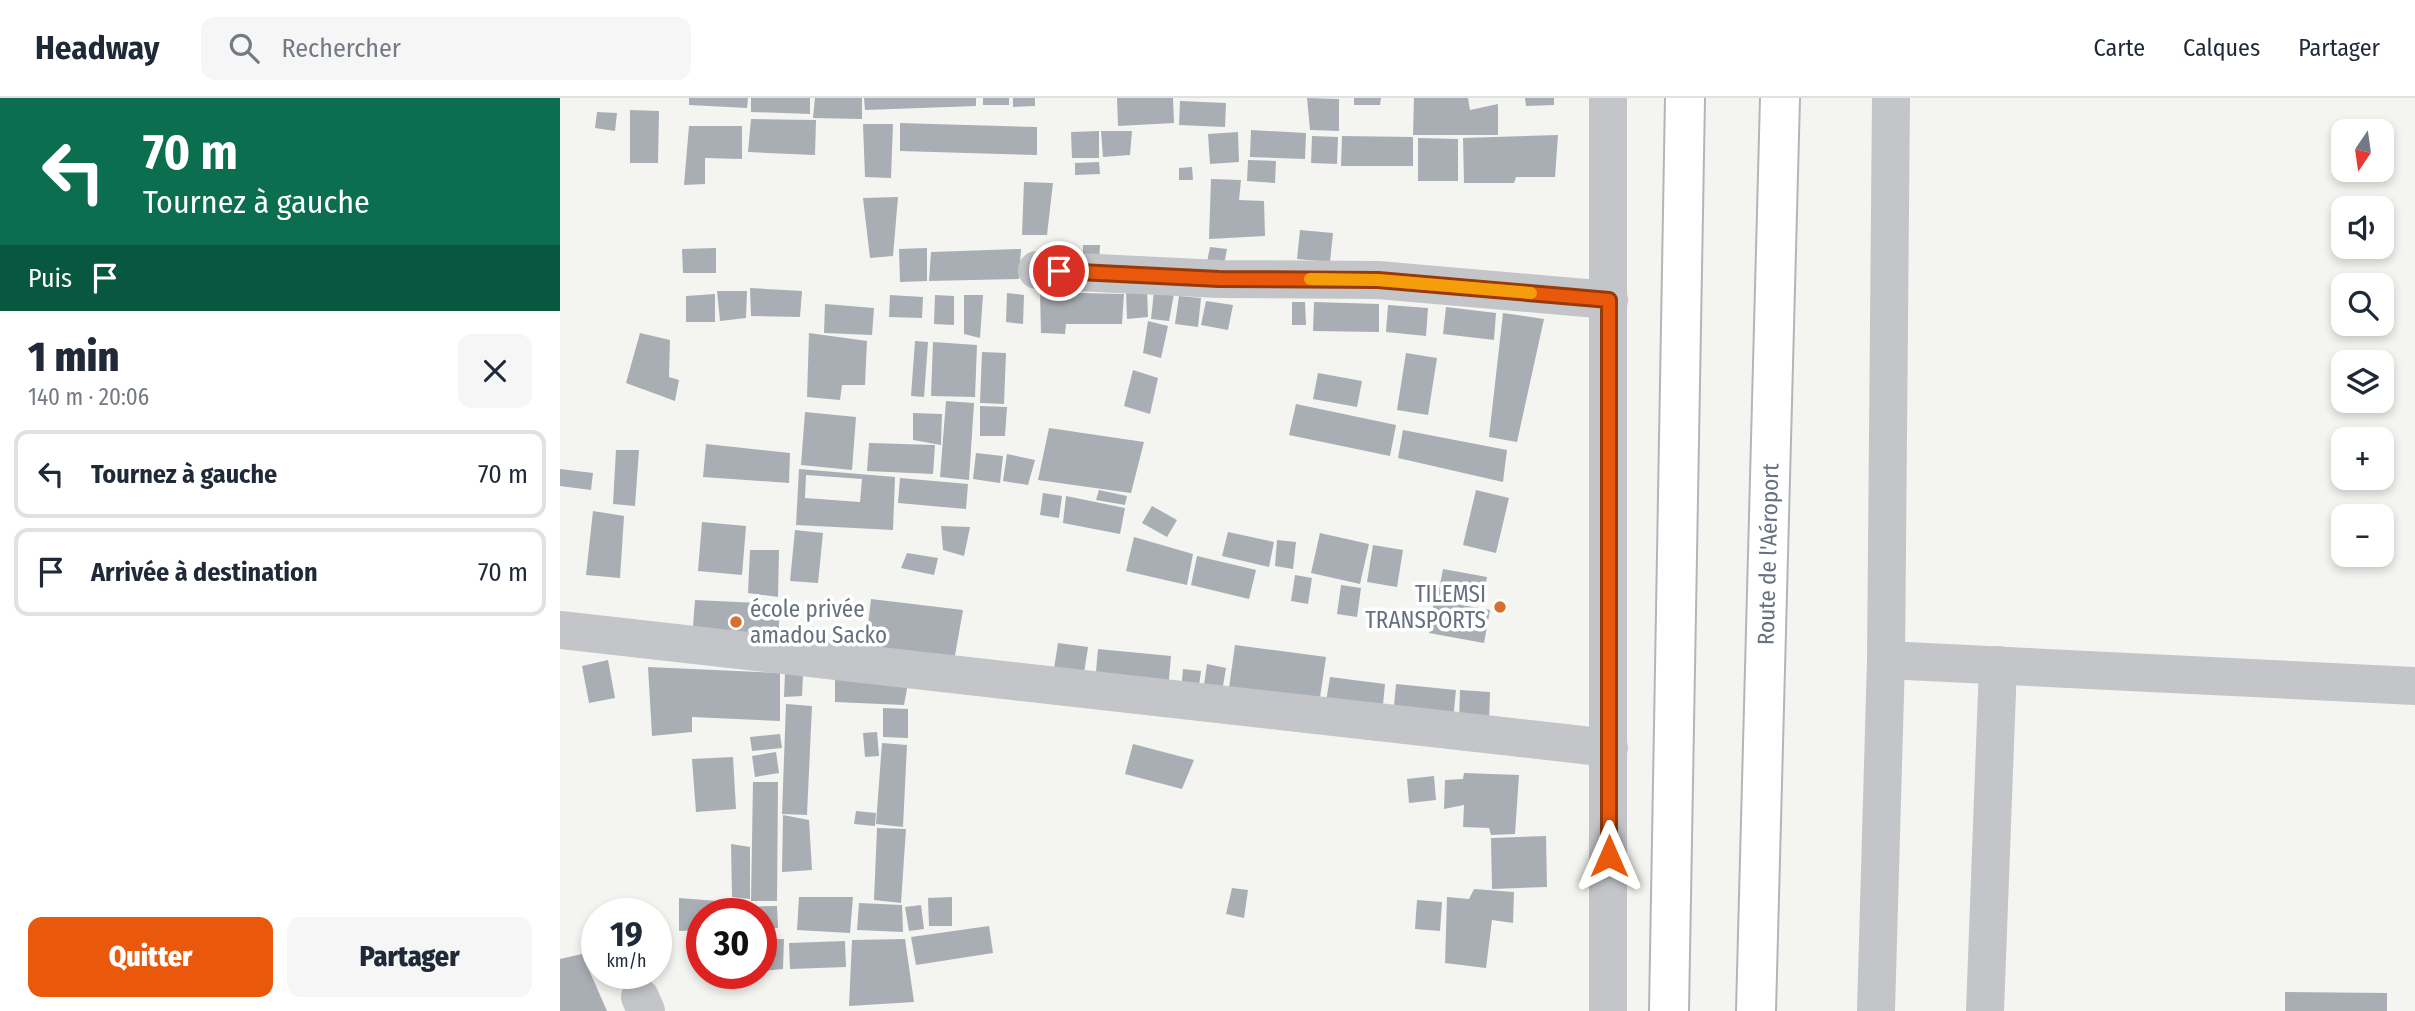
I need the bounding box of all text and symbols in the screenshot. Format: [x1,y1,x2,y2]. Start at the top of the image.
search box [201,17,691,80]
text: Headway [35,28,159,68]
icon: search [225,29,263,67]
text: Rechercher [281,33,401,64]
text: Carte [2094,34,2145,62]
text: Calques [2183,34,2260,62]
text: Partager [2298,34,2380,62]
north arrow [2331,119,2394,182]
map controls [2331,119,2394,567]
text: 70 m [143,123,238,182]
icon: left [28,126,119,217]
text: Tournez à gauche [143,183,370,221]
button: sound [2331,196,2394,259]
pin [1029,241,1089,301]
icon: arrive [1040,252,1078,290]
icon: arrive [86,259,124,297]
text: Puis [28,263,72,294]
button: search [2331,273,2394,336]
text: 1 min [28,332,119,382]
button: close [458,334,532,408]
button: layers [2331,350,2394,413]
text: 140 m · 20:06 [28,383,149,411]
button: + [2331,427,2394,490]
icon: left [32,455,70,493]
text: Tournez à gauche [91,459,277,490]
text: 70 m [478,459,528,490]
street label: Route de l'Aéroport [1752,462,1784,646]
button: − [2331,504,2394,567]
icon: arrive [32,553,70,591]
text: Arrivée à destination [91,557,318,588]
text: 70 m [478,557,528,588]
place label: TILEMSI TRANSPORTS [1365,580,1486,634]
place label: école privée amadou Sacko [750,595,887,649]
marker: TILEMSI TRANSPORTS [1492,599,1508,615]
marker: école privée amadou Sacko [728,614,744,630]
position arrow [1572,819,1646,893]
speed limit sign: 30 [686,898,777,989]
text: 19 [610,913,643,955]
button: Quitter [28,917,273,997]
button: Partager [287,917,532,997]
text: km/h [606,950,647,972]

